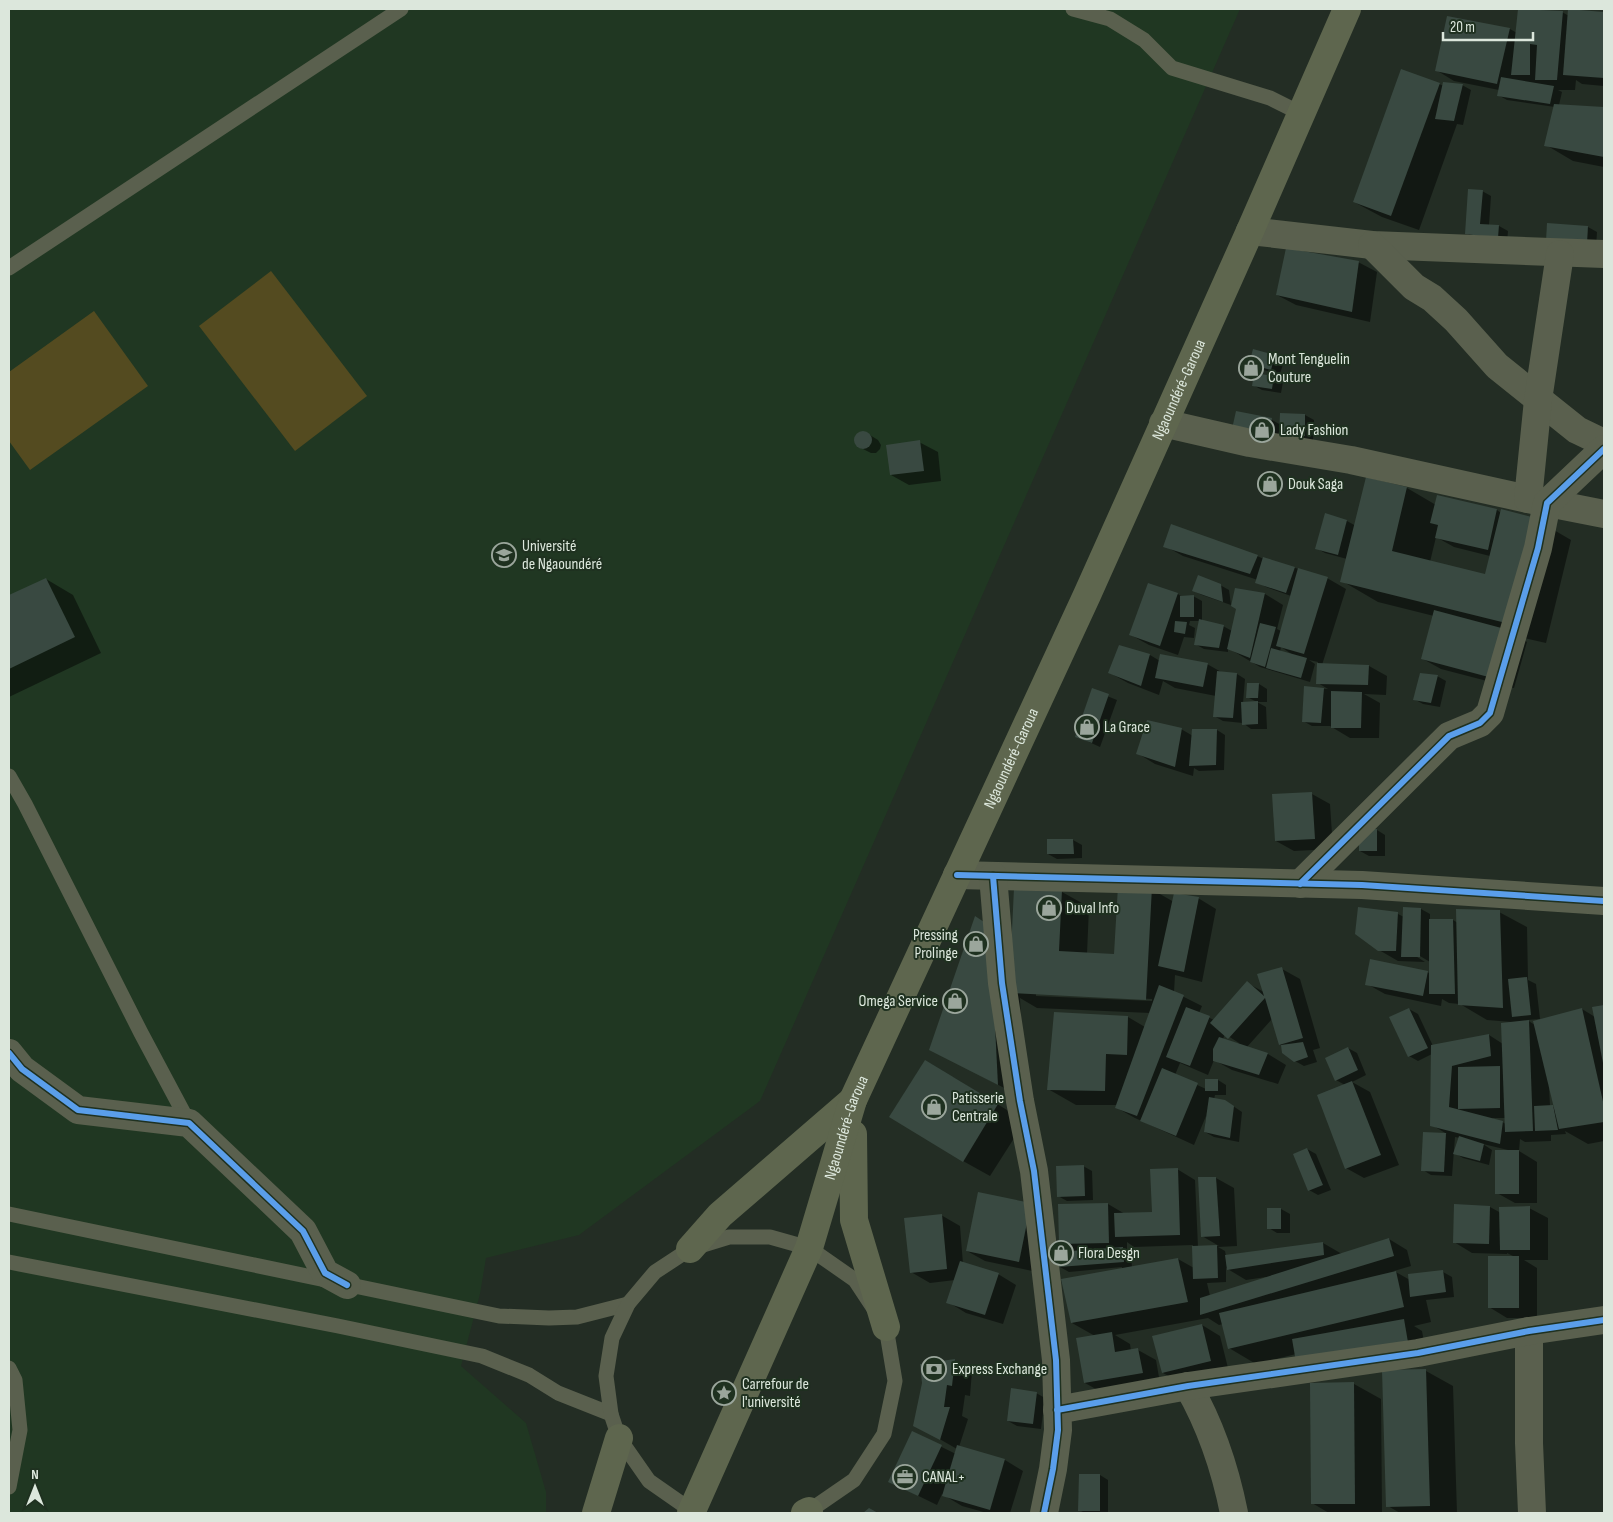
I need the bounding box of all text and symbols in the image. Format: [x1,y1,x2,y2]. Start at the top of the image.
scale bar [1443,10,1533,42]
text: 20 m [1450,18,1475,37]
street label: Ngaoundéré-Garoua [1148,336,1210,443]
place label: Mont Tenguelin Couture [1268,350,1350,387]
shop icon: Mont Tenguelin Couture [1238,355,1264,381]
shop icon: Lady Fashion [1249,417,1275,443]
place label: Lady Fashion [1280,421,1348,440]
shop icon: Douk Saga [1257,471,1283,497]
place label: Douk Saga [1288,475,1343,494]
place label: Université de Ngaoundéré [522,537,602,574]
school or university icon: Université de Ngaoundéré [491,542,517,568]
street label: Ngaoundéré-Garoua [980,705,1043,812]
shop icon: La Grace [1074,714,1100,740]
place label: La Grace [1104,718,1150,737]
shop icon: Duval Info [1036,895,1062,921]
place label: Duval Info [1066,899,1119,918]
place label: Pressing Prolinge [913,926,958,963]
shop icon: Pressing Prolinge [963,931,989,957]
shop icon: Omega Service [942,988,968,1014]
place label: Omega Service [859,992,938,1011]
street label: Ngaoundéré-Garoua [820,1073,872,1182]
place label: Patisserie Centrale [952,1089,1004,1126]
shop icon: Patisserie Centrale [921,1094,947,1120]
shop icon: Flora Desgn [1048,1240,1074,1266]
place label: Flora Desgn [1078,1244,1140,1263]
bank icon: Express Exchange [921,1356,947,1382]
place label: Express Exchange [952,1360,1047,1379]
place label: Carrefour de l'université [742,1375,809,1412]
place icon: Carrefour de l'université [711,1380,737,1406]
north arrow [10,1462,60,1512]
office icon: CANAL+ [892,1464,918,1490]
text: N [31,1466,39,1483]
place label: CANAL+ [922,1468,965,1487]

